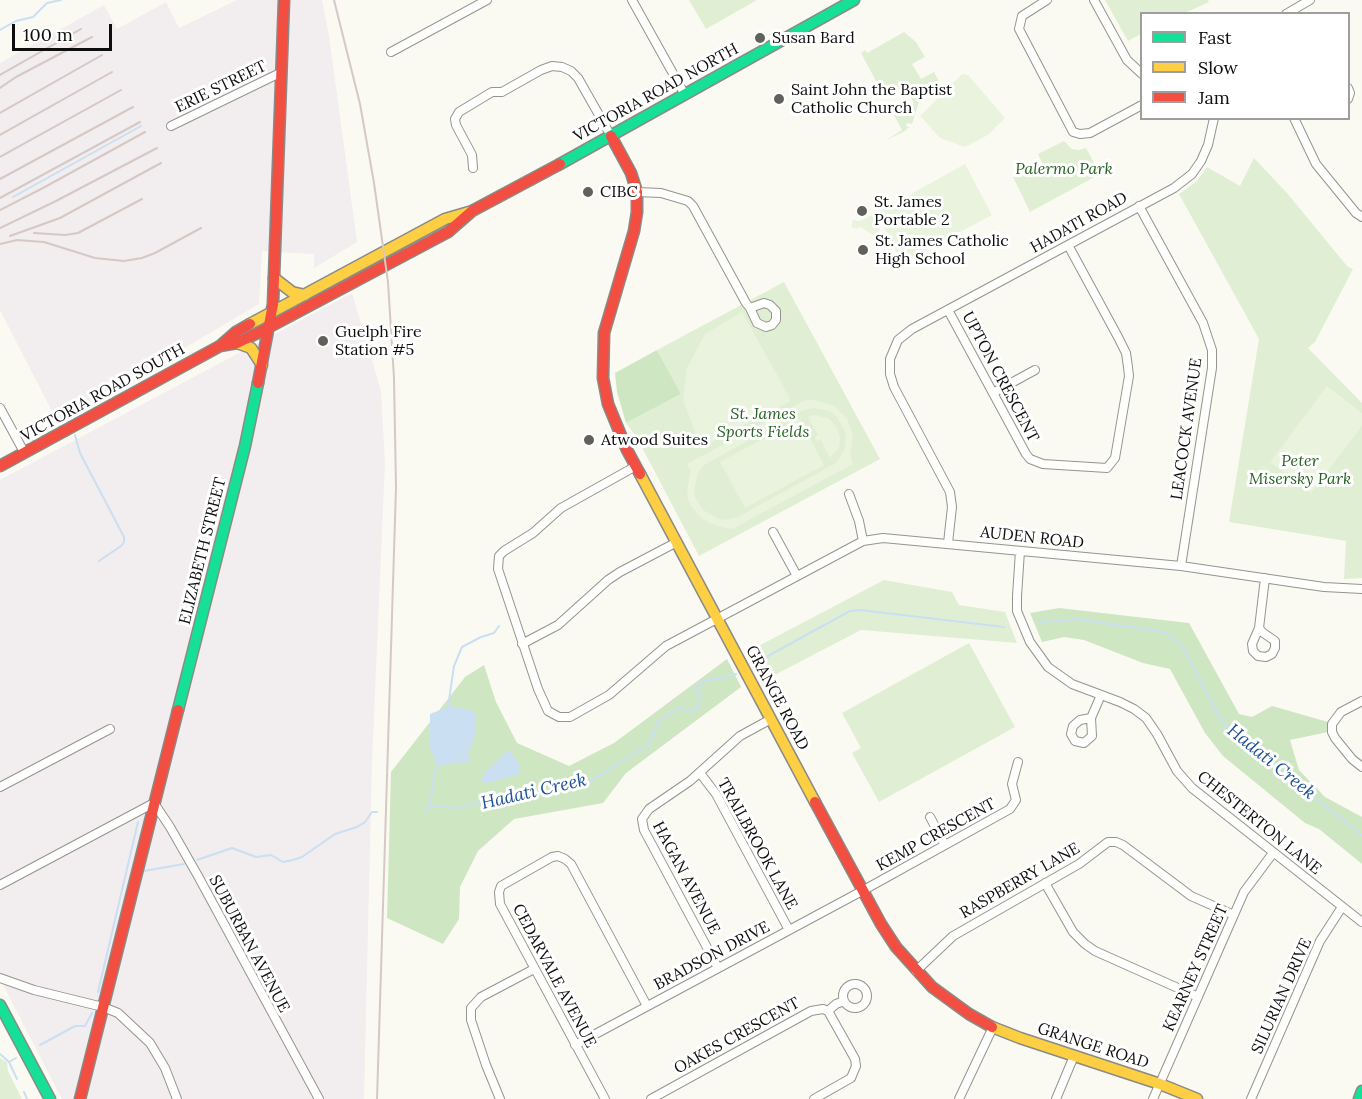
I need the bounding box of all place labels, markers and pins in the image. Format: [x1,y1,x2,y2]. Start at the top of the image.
place label: Susan Bard [772,28,855,48]
marker: Susan Bard [753,31,767,45]
place label: Saint John the Baptist Catholic Church [791,80,952,118]
marker: Saint John the Baptist Catholic Church [772,92,786,106]
place label: CIBC [600,182,638,202]
marker: CIBC [581,185,595,199]
place label: St. James Portable 2 [874,192,950,230]
marker: St. James Portable 2 [855,204,869,218]
place label: St. James Catholic High School [875,231,1009,269]
marker: St. James Catholic High School [856,243,870,257]
place label: Guelph Fire Station #5 [335,322,422,360]
marker: Guelph Fire Station #5 [316,334,330,348]
place label: Atwood Suites [601,430,708,450]
marker: Atwood Suites [582,433,596,447]

